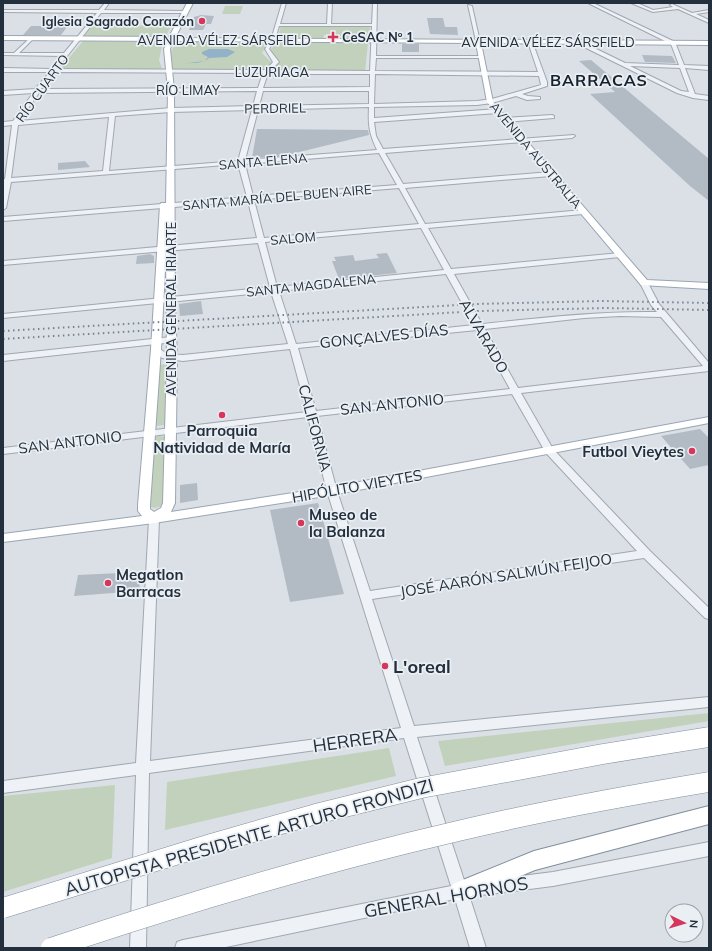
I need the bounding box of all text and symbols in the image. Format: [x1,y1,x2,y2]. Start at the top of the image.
place label: Iglesia Sagrado Corazón [42,13,194,29]
marker: Iglesia Sagrado Corazón [197,16,207,26]
place label: CeSAC Nº 1 [342,29,414,45]
marker: CeSAC Nº 1 [327,31,339,43]
street label: AVENIDA VÉLEZ SÁRSFIELD [137,32,311,48]
street label: AVENIDA VÉLEZ SÁRSFIELD [461,34,635,50]
street label: RÍO CUARTO [12,51,72,125]
street label: LUZURIAGA [235,64,310,80]
district label: BARRACAS [550,70,648,90]
street label: RÍO LIMAY [156,82,221,98]
street label: AVENIDA AUSTRALIA [487,98,586,212]
street label: PERDRIEL [244,99,306,117]
street label: SANTA ELENA [218,149,308,173]
street label: SANTA MARÍA DEL BUEN AIRE [182,181,372,213]
street label: AVENIDA GENERAL IRIARTE [163,222,179,396]
street label: SALOM [270,228,316,248]
street label: SANTA MAGDALENA [245,270,377,300]
street label: ALVARADO [455,296,513,376]
street label: GONÇALVES DÍAS [319,320,449,352]
street label: CALIFORNIA [294,382,336,474]
street label: SAN ANTONIO [339,389,445,419]
marker: Parroquia Natividad de María [217,410,227,420]
place label: Parroquia Natividad de María [153,421,291,457]
street label: SAN ANTONIO [17,426,123,458]
place label: Futbol Vieytes [582,442,684,461]
marker: Futbol Vieytes [687,446,697,456]
street label: HIPÓLITO VIEYTES [290,465,424,507]
place label: Museo de la Balanza [309,505,385,541]
marker: Museo de la Balanza [296,518,306,528]
street label: JOSÉ AARÓN SALMÚN FEIJOO [399,549,613,601]
place label: Megatlon Barracas [116,565,183,601]
marker: Megatlon Barracas [103,578,113,588]
place label: L'oreal [393,655,451,678]
marker: L'oreal [380,661,390,671]
street label: HERRERA [311,723,399,757]
street label: AUTOPISTA PRESIDENTE ARTURO FRONDIZI [62,773,436,901]
street label: GENERAL HORNOS [362,871,530,923]
north arrow [664,903,704,943]
text: N [687,919,701,929]

